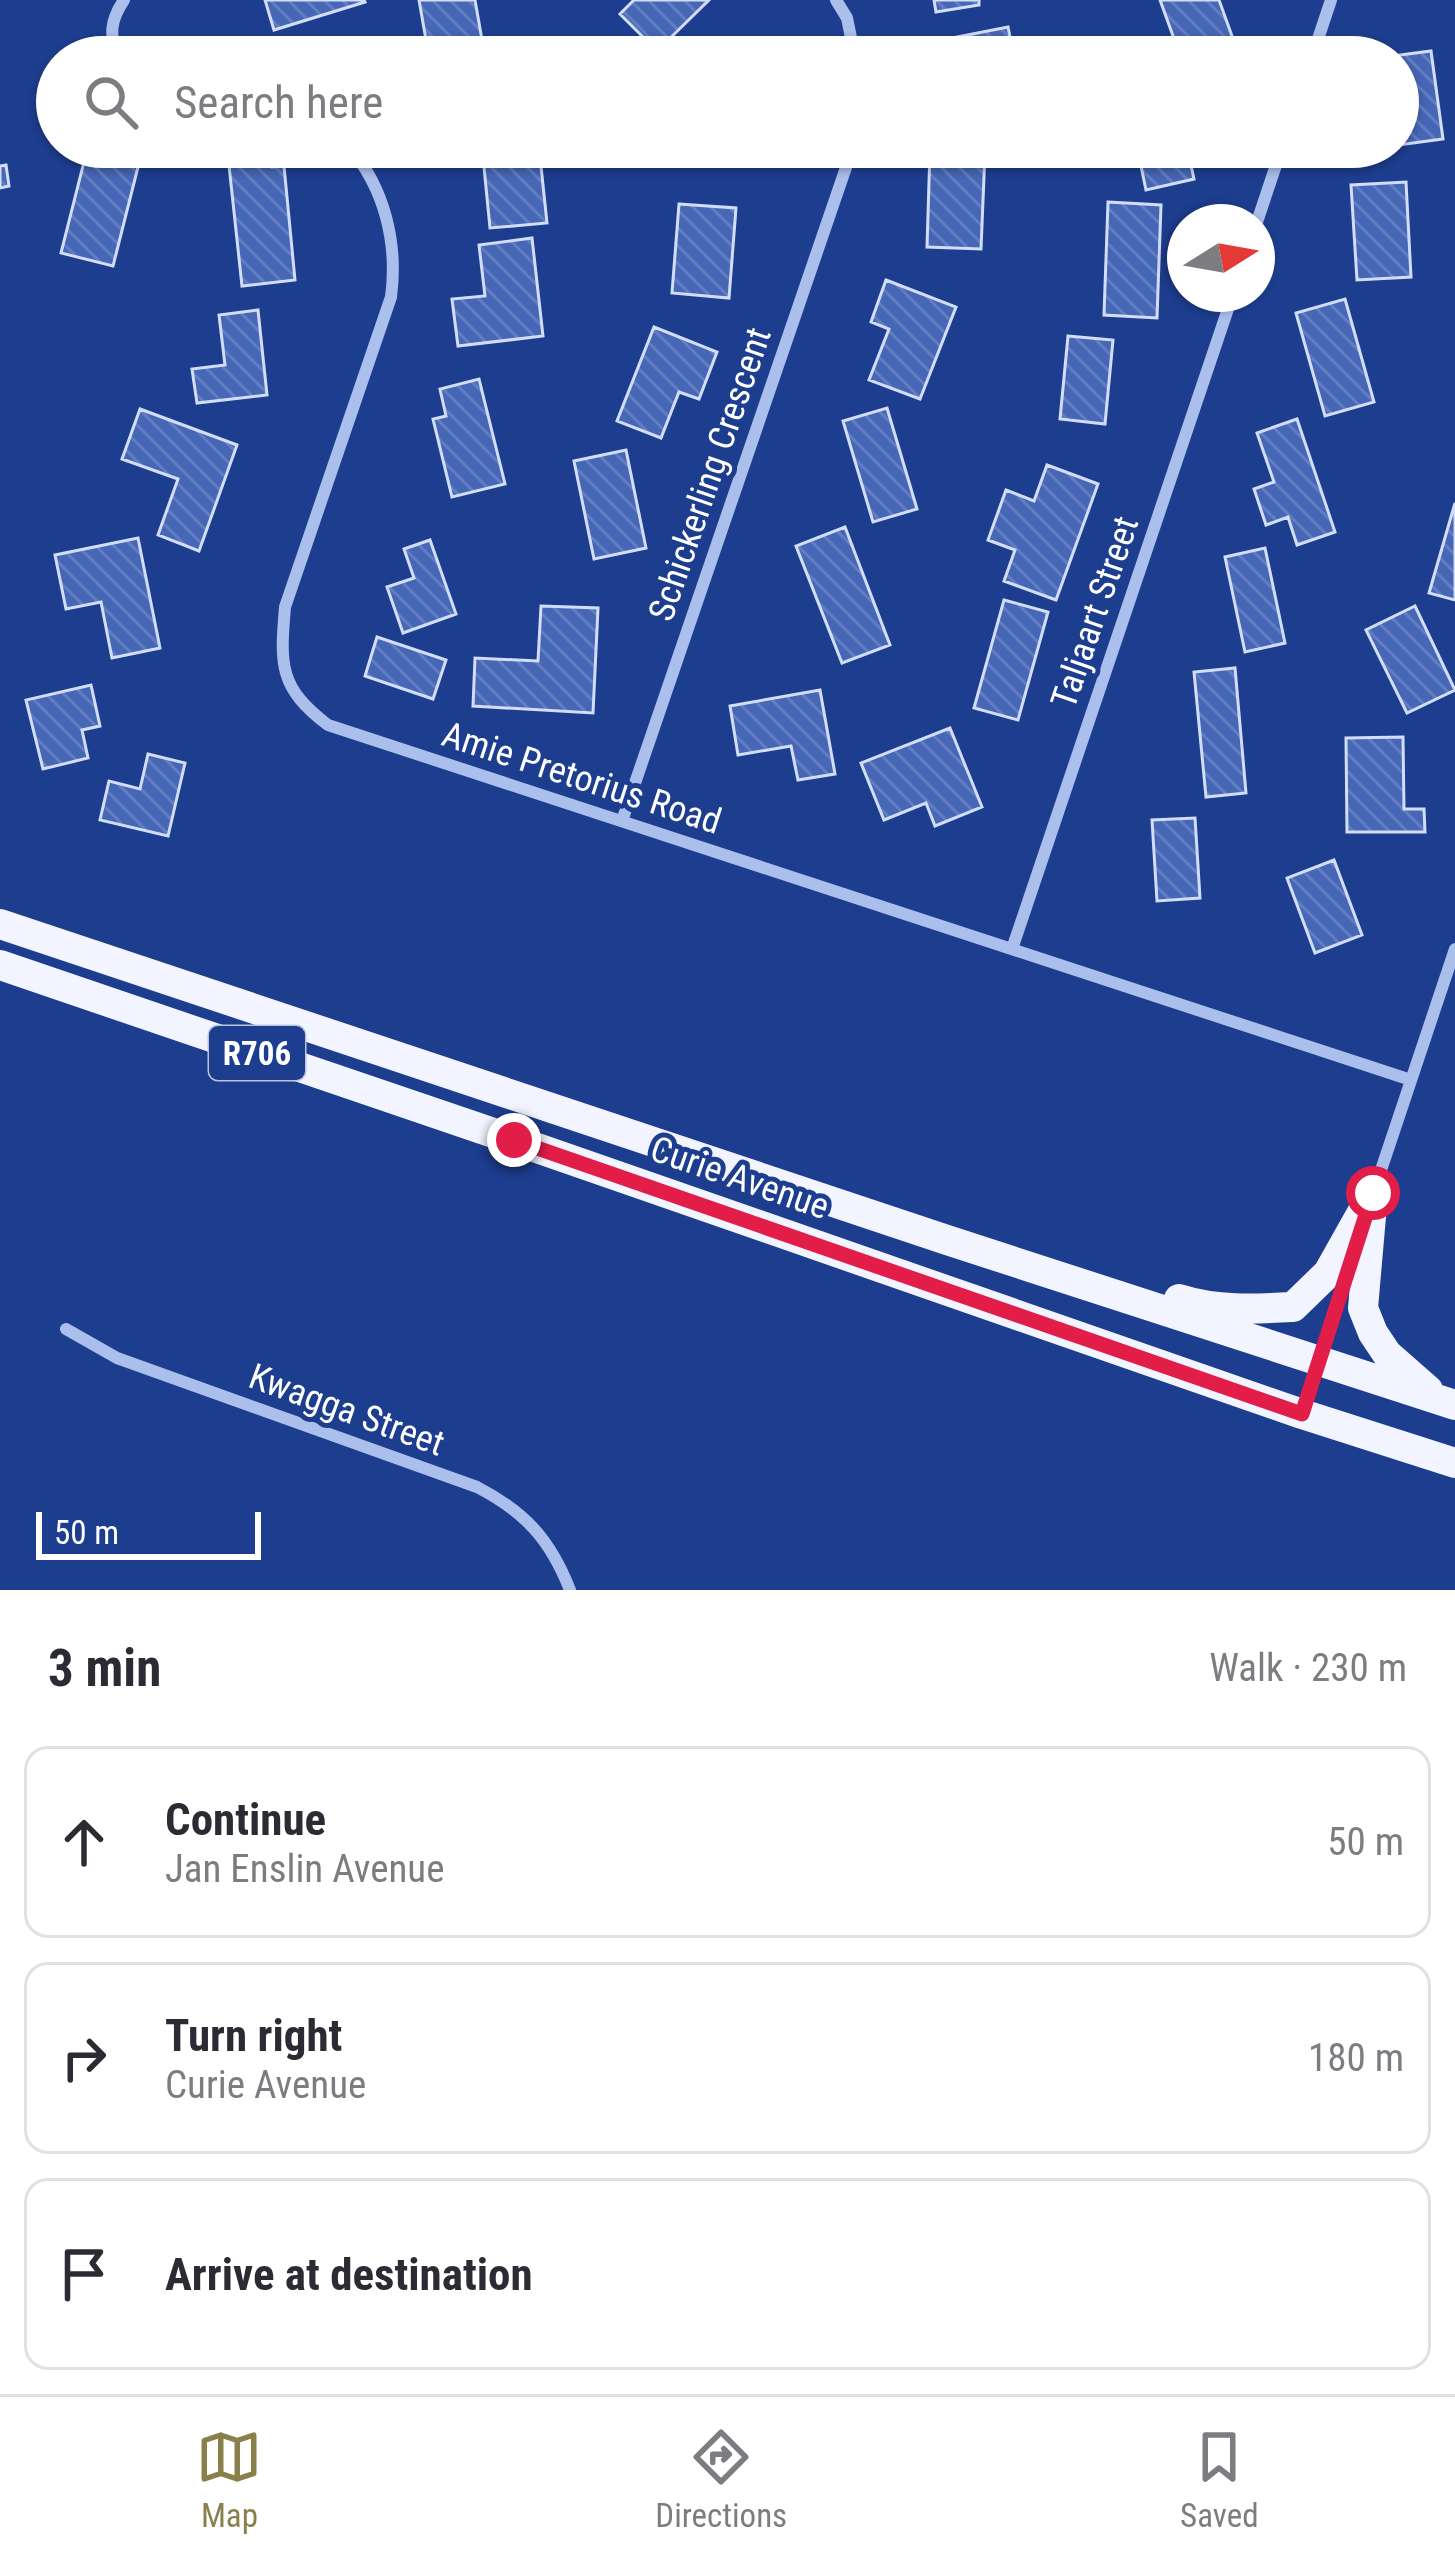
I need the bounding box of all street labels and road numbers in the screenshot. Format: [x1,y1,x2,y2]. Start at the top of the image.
street label: Schickerling Crescent [640,322,780,626]
street label: Taljaart Street [1043,511,1147,714]
street label: Amie Pretorius Road [437,713,726,843]
road number: R706 [209,1026,305,1080]
street label: Curie Avenue [645,1128,834,1228]
street label: Kwagga Street [243,1355,450,1465]

